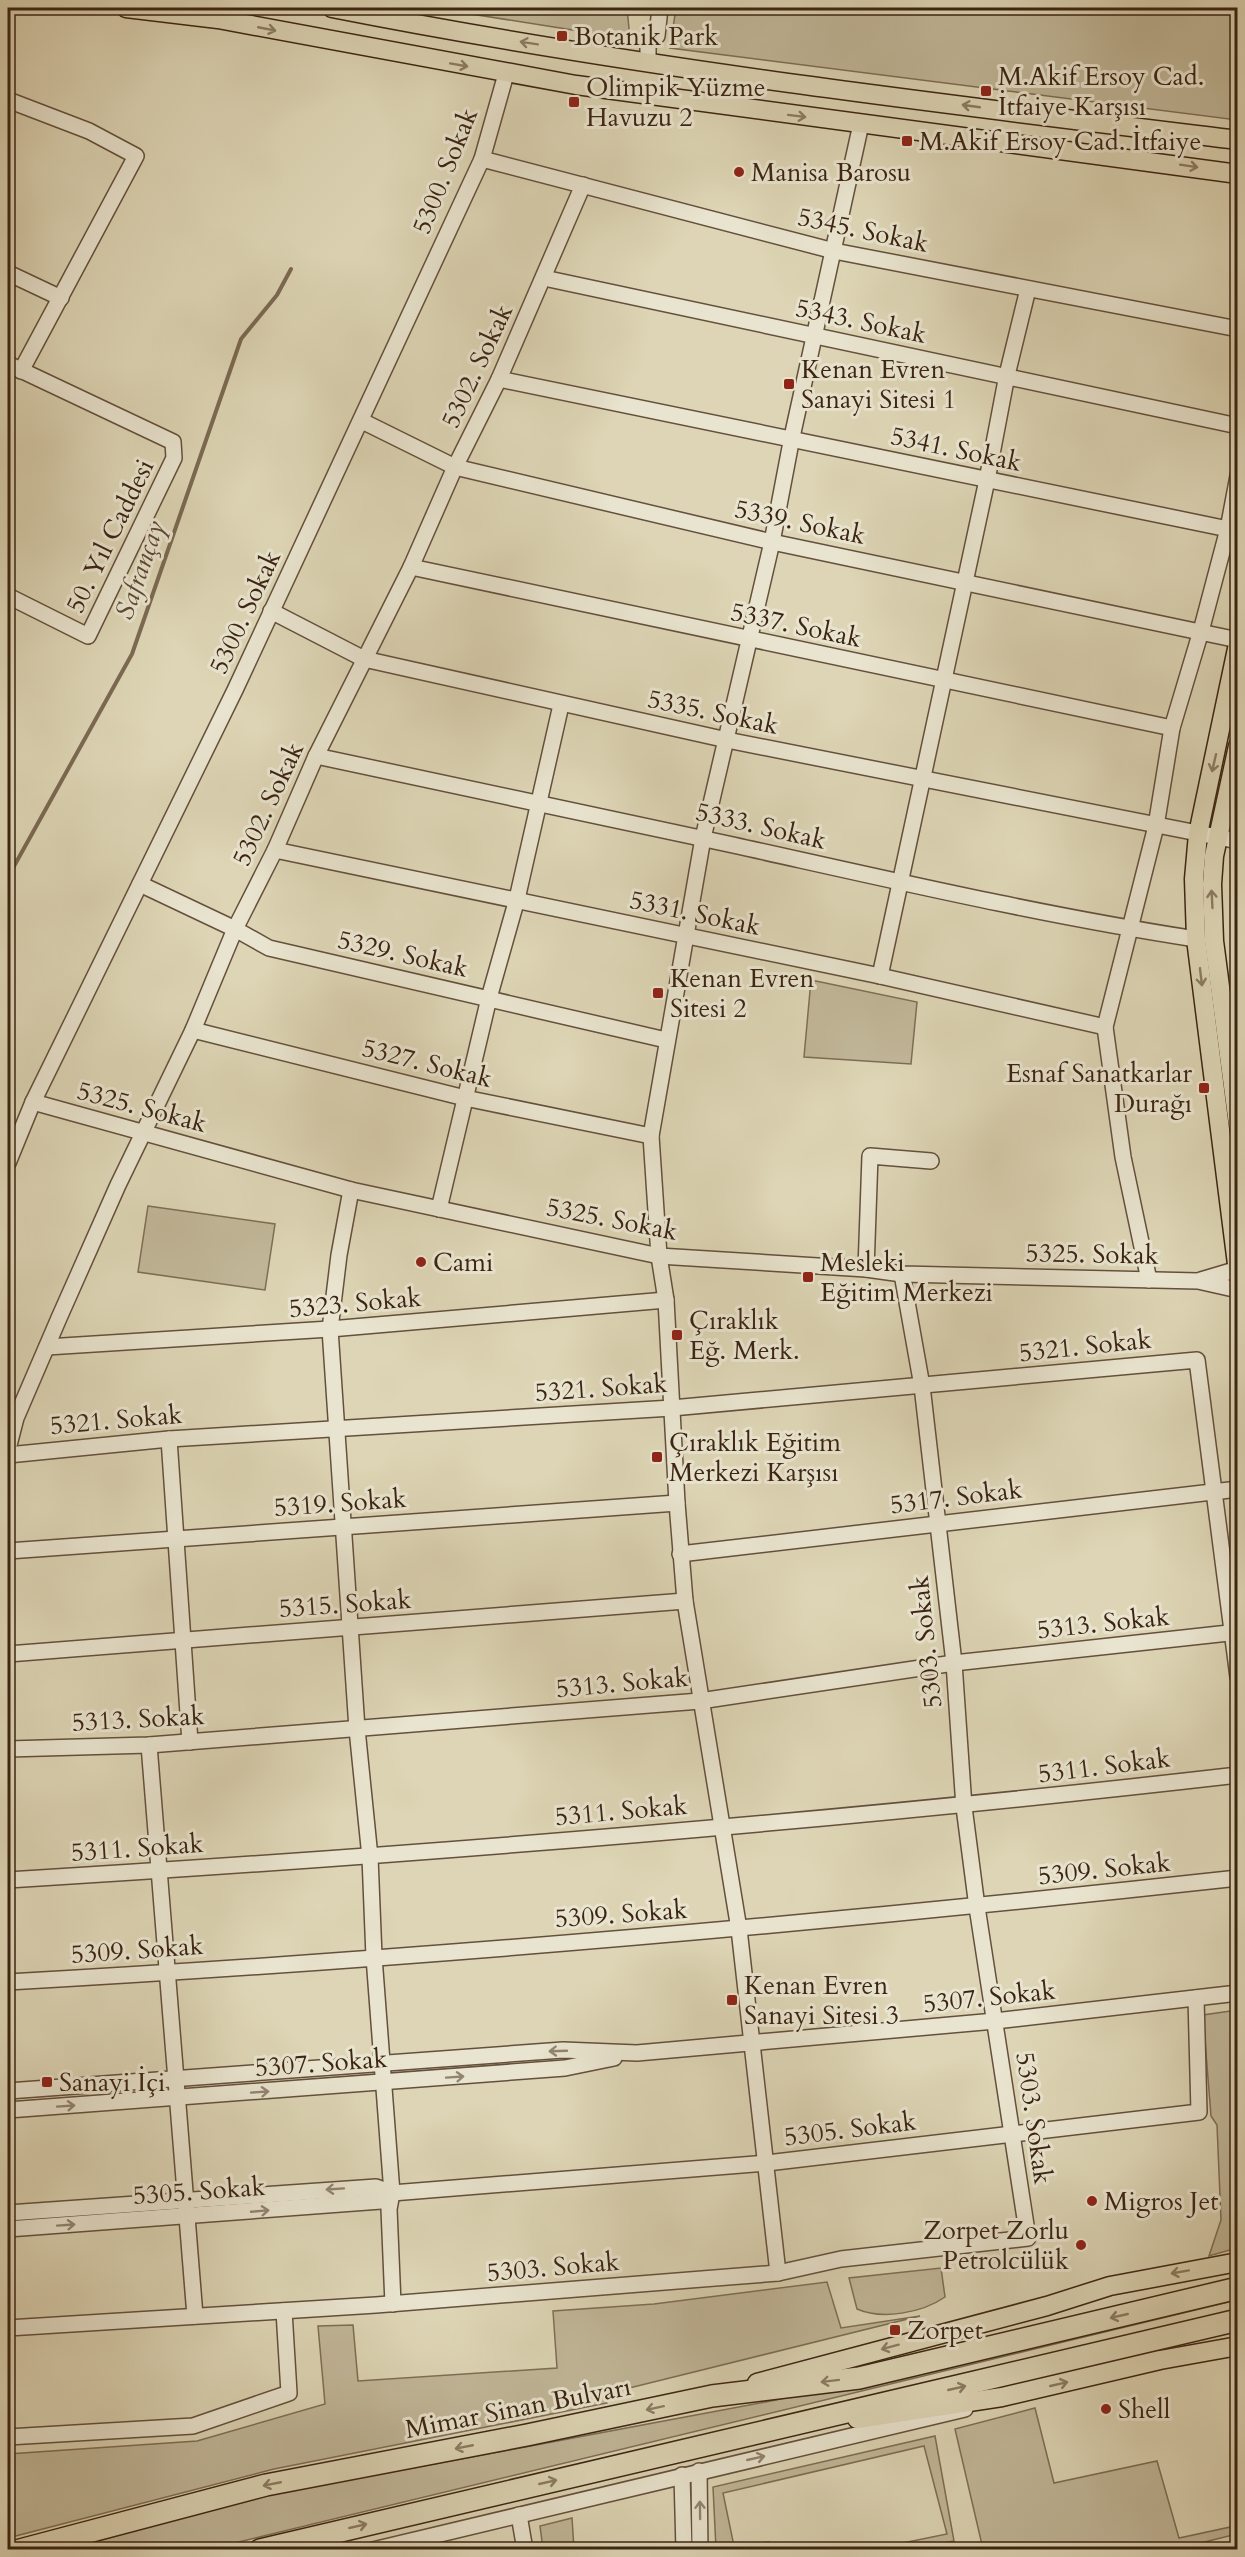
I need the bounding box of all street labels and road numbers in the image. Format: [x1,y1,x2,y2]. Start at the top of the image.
street label: 5300. Sokak [404,103,486,239]
street label: 5345. Sokak [794,199,932,261]
street label: 5343. Sokak [792,290,930,352]
street label: 5302. Sokak [433,298,521,434]
street label: 5341. Sokak [887,418,1025,480]
street label: 50. Yıl Caddesi [58,453,162,619]
street label: 5339. Sokak [731,491,869,553]
street label: 5300. Sokak [201,544,289,680]
street label: 5337. Sokak [727,594,865,656]
street label: 5335. Sokak [644,681,782,743]
street label: 5302. Sokak [224,736,312,872]
street label: 5333. Sokak [692,794,830,858]
street label: 5331. Sokak [626,882,764,944]
street label: 5329. Sokak [334,922,472,986]
street label: 5327. Sokak [358,1030,496,1096]
street label: 5325. Sokak [73,1073,211,1141]
street label: 5325. Sokak [543,1189,681,1249]
street label: 5325. Sokak [1025,1235,1159,1273]
street label: 5323. Sokak [287,1280,423,1326]
street label: 5321. Sokak [1017,1322,1153,1370]
street label: 5321. Sokak [533,1366,669,1410]
street label: 5321. Sokak [48,1397,184,1443]
street label: 5317. Sokak [888,1472,1024,1522]
street label: 5319. Sokak [272,1481,408,1525]
street label: 5303. Sokak [902,1574,950,1710]
street label: 5315. Sokak [277,1582,413,1626]
street label: 5313. Sokak [1035,1599,1171,1647]
street label: 5313. Sokak [554,1660,690,1706]
street label: 5313. Sokak [71,1698,205,1740]
street label: 5311. Sokak [1036,1741,1172,1791]
street label: 5311. Sokak [553,1788,689,1834]
street label: 5311. Sokak [69,1826,205,1870]
street label: 5309. Sokak [1036,1845,1172,1893]
street label: 5309. Sokak [553,1892,689,1936]
street label: 5309. Sokak [69,1928,205,1972]
street label: 5307. Sokak [921,1973,1057,2021]
street label: 5307. Sokak [253,2041,389,2085]
street label: 5303. Sokak [1007,2050,1061,2186]
street label: 5305. Sokak [782,2104,918,2154]
street label: 5305. Sokak [131,2169,267,2213]
street label: 5303. Sokak [485,2244,621,2290]
street label: Mimar Sinan Bulvarı [402,2369,634,2447]

